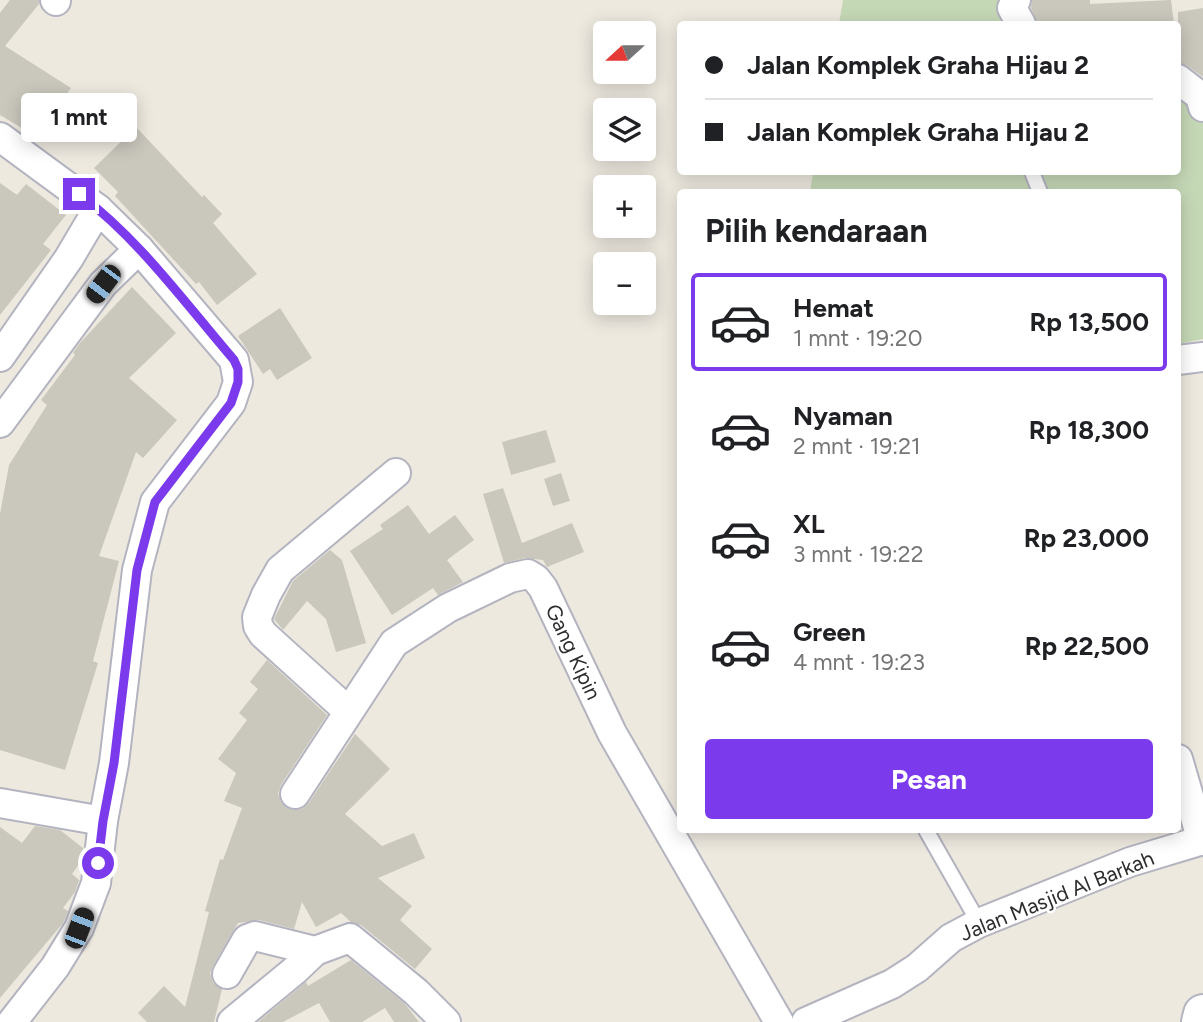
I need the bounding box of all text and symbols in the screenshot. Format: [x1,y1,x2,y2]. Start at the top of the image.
north arrow [593,21,656,84]
map controls [593,21,656,315]
text: Jalan Komplek Graha Hijau 2 [747,49,1089,81]
callout: 1 mnt [21,92,137,142]
button: layers [593,98,656,161]
text: 1 mnt [50,103,108,131]
text: Jalan Komplek Graha Hijau 2 [747,116,1089,148]
button: + [593,175,656,238]
route end [63,178,95,210]
text: Pilih kendaraan [705,212,928,250]
button: − [593,252,656,315]
car [82,261,125,307]
icon: car [709,291,772,354]
text: Hemat [793,292,874,324]
text: Rp 13,500 [1030,306,1149,338]
text: 1 mnt · 19:20 [793,324,922,352]
icon: car [709,399,772,462]
text: Nyaman [793,400,893,432]
text: Rp 18,300 [1029,414,1149,446]
text: 2 mnt · 19:21 [793,432,921,460]
icon: car [709,507,772,570]
text: XL [793,508,825,540]
text: Rp 23,000 [1024,522,1149,554]
text: 3 mnt · 19:22 [793,540,924,568]
street label: Gang Kipin [540,600,606,704]
icon: car [709,615,772,678]
text: Green [793,616,866,648]
text: Rp 22,500 [1025,630,1149,662]
text: 4 mnt · 19:23 [793,648,925,676]
button: Pesan [705,739,1153,819]
street label: Jalan Masjid Al Barkah [956,845,1158,946]
route start [82,847,114,879]
car [62,905,97,951]

